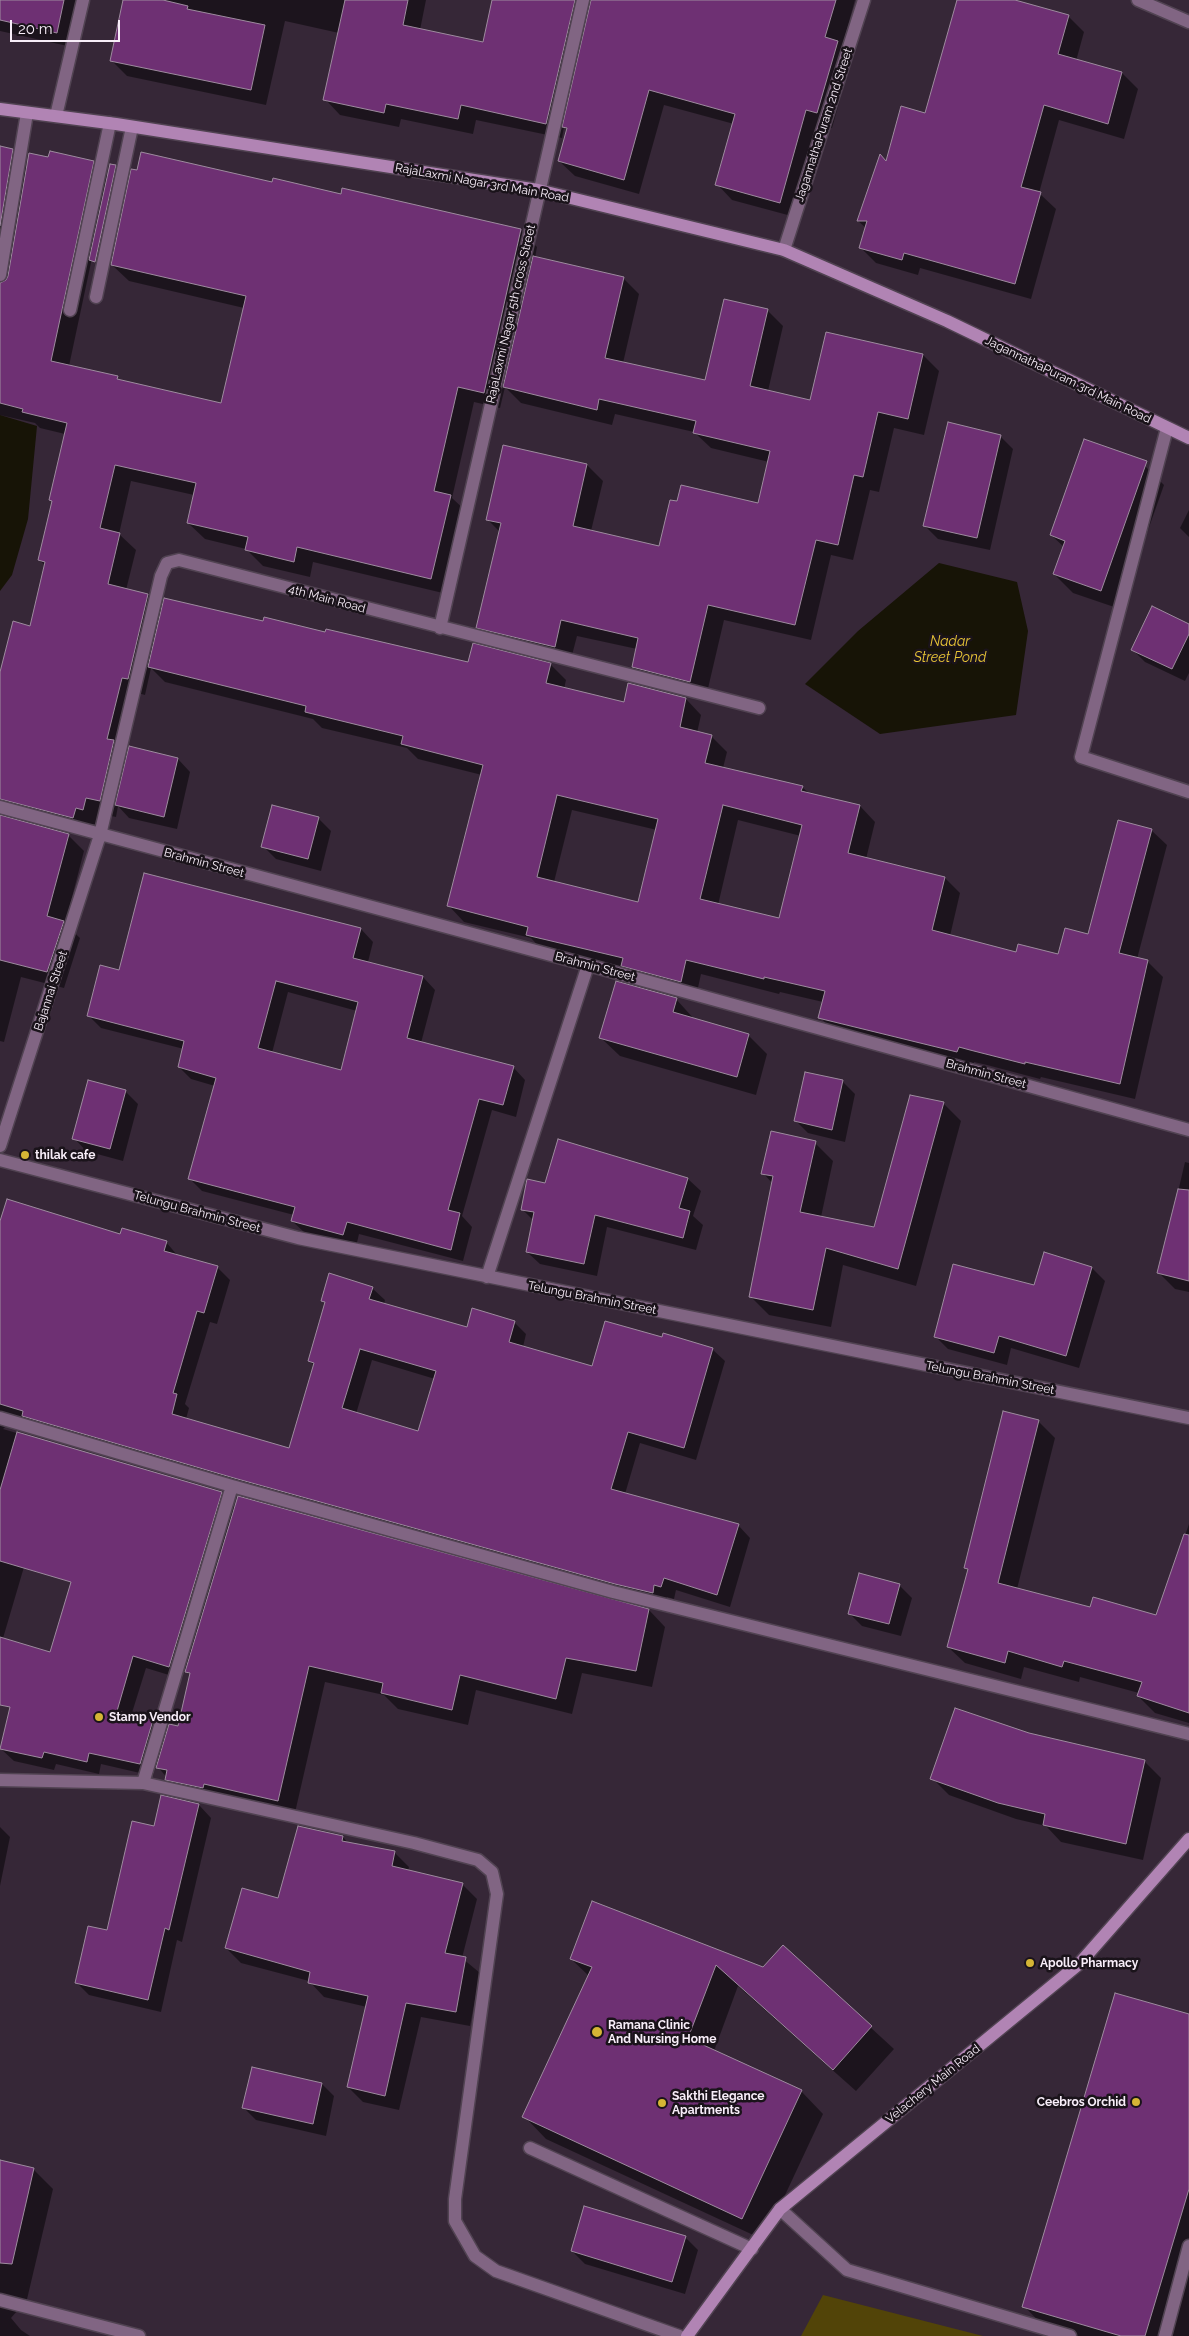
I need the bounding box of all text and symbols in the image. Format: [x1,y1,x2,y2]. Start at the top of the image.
scale bar [12,10,122,42]
text: 20 m [18,20,53,38]
street label: JagannathaPuram 2nd Street [792,46,856,204]
street label: RajaLaxmi Nagar 3rd Main Road [394,161,570,205]
street label: RajaLaxmi Nagar 5th cross Street [483,223,539,405]
street label: JagannathaPuram 3rd Main Road [983,333,1153,427]
street label: 4th Main Road [287,582,367,616]
water label: Nadar Street Pond [914,634,986,666]
street label: Brahmin Street [162,845,246,881]
street label: Bajannai Street [31,949,71,1033]
street label: Brahmin Street [553,949,637,985]
street label: Brahmin Street [944,1056,1028,1092]
place label: thilak cafe [35,1148,95,1162]
marker: thilak cafe [19,1149,31,1161]
street label: Telungu Brahmin Street [132,1188,262,1236]
street label: Telungu Brahmin Street [526,1278,658,1318]
street label: Telungu Brahmin Street [924,1358,1056,1398]
place label: Stamp Vendor [109,1710,191,1724]
marker: Stamp Vendor [93,1711,105,1723]
place label: Apollo Pharmacy [1040,1956,1138,1970]
marker: Apollo Pharmacy [1024,1957,1036,1969]
place label: Ramana Clinic And Nursing Home [608,2018,716,2046]
marker: Ramana Clinic And Nursing Home [590,2025,604,2039]
street label: Velachery Main Road [883,2042,983,2126]
place label: Sakthi Elegance Apartments [672,2089,765,2117]
place label: Ceebros Orchid [1037,2095,1126,2109]
marker: Ceebros Orchid [1130,2096,1142,2108]
marker: Sakthi Elegance Apartments [656,2097,668,2109]

